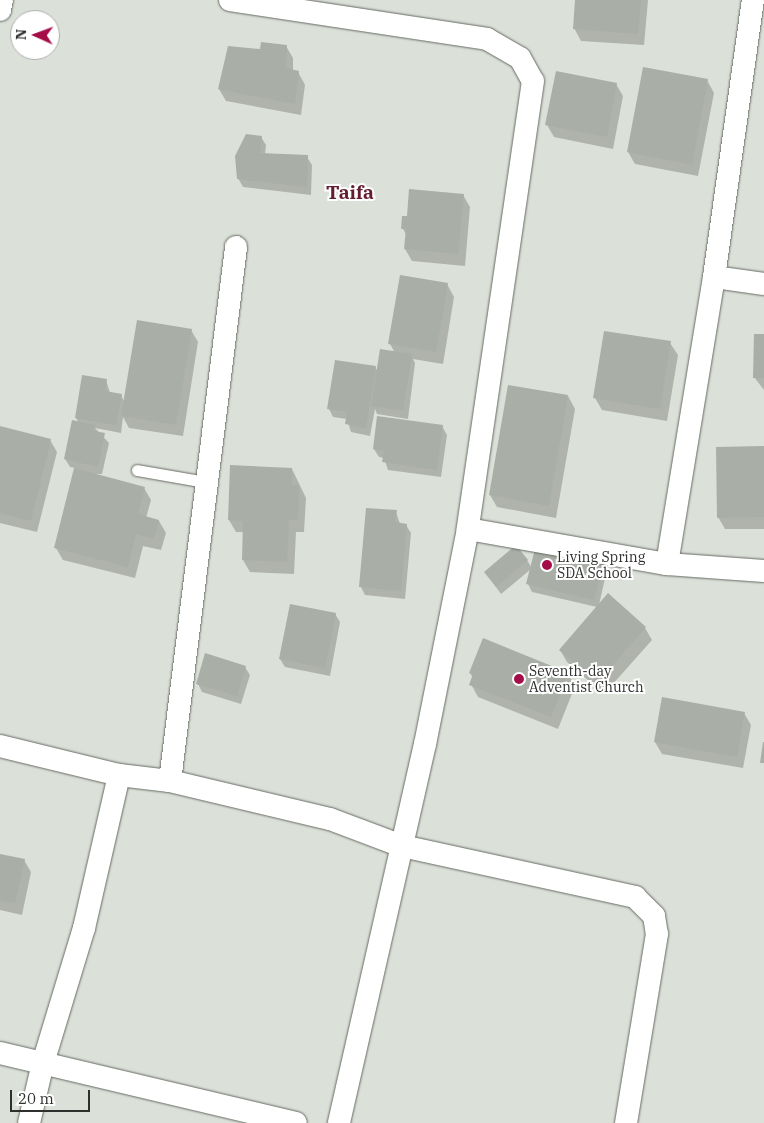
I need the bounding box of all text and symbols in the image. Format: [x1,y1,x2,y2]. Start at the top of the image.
north arrow [10,10,60,60]
text: N [12,29,30,40]
district label: Taifa [326,182,374,204]
place label: Living Spring SDA School [557,549,645,582]
marker: Living Spring SDA School [541,559,553,571]
place label: Seventh-day Adventist Church [529,663,644,696]
marker: Seventh-day Adventist Church [513,673,525,685]
scale bar [12,1080,92,1112]
text: 20 m [18,1089,54,1108]

